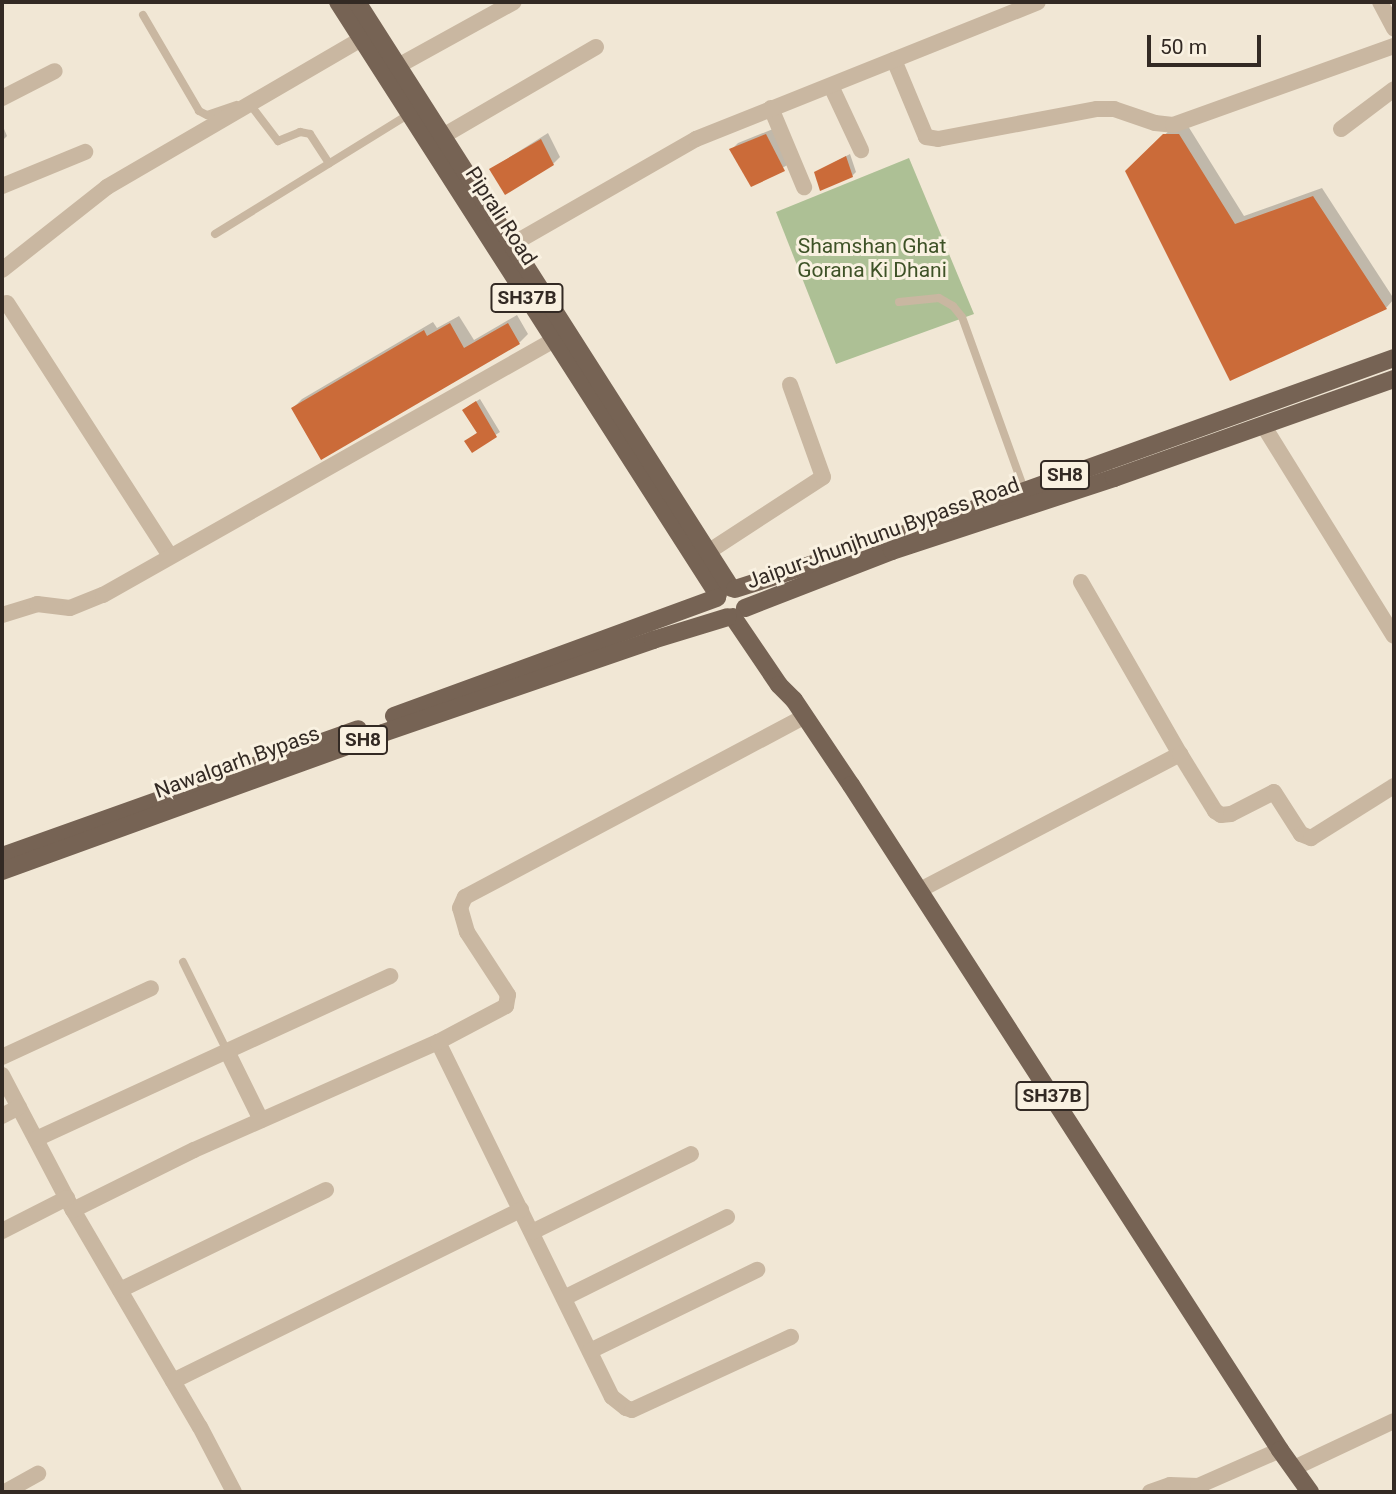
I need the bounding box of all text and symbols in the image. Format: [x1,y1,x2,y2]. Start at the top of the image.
scale bar [1151,21,1265,65]
text: 50 m [1160,35,1207,59]
street label: Piprali Road [460,162,542,270]
park label: Shamshan Ghat Gorana Ki Dhani [797,233,947,283]
road number: SH37B [490,282,564,314]
road number: SH8 [1039,460,1091,490]
street label: Jaipur-Jhunjhunu Bypass Road [743,472,1023,594]
street label: Nawalgarh Bypass [151,720,323,804]
road number: SH8 [337,724,389,755]
road number: SH37B [1015,1080,1089,1112]

